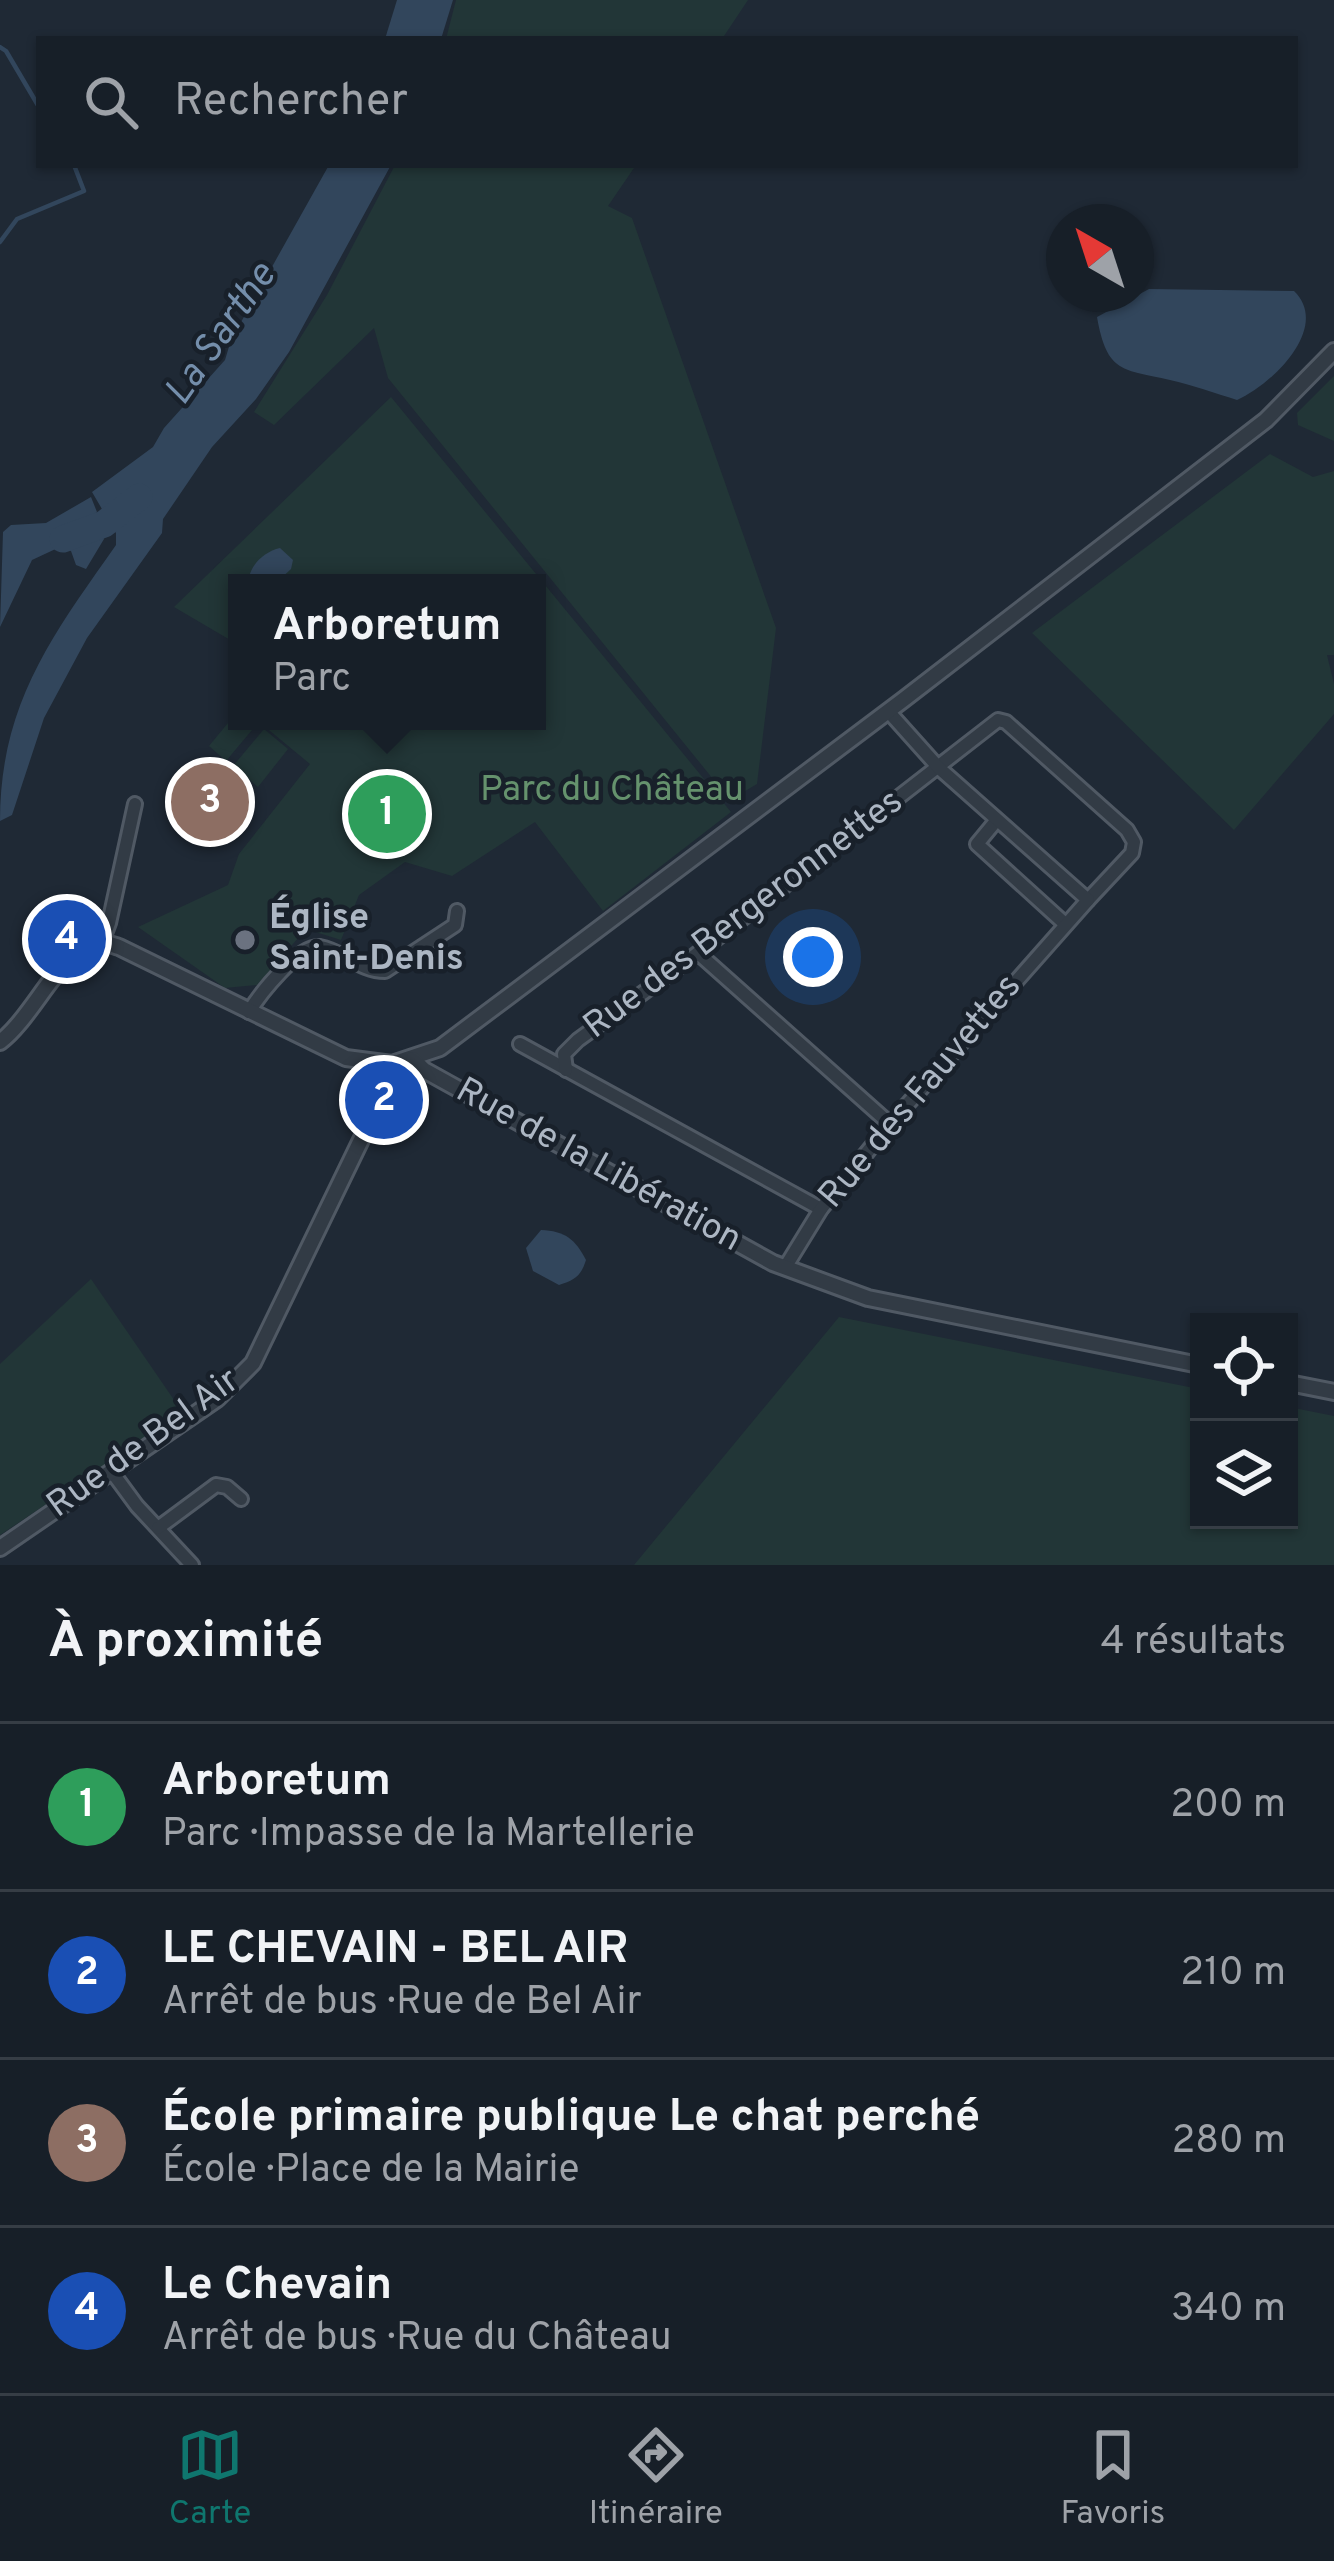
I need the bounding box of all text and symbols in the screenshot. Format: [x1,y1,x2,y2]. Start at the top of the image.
search box [36,36,1298,168]
icon: search [78,69,144,135]
text: Rechercher [174,74,408,131]
north arrow [1046,204,1154,312]
water label: La Sarthe [155,254,289,416]
popup [228,574,546,730]
text: Arboretum [273,599,501,656]
text: Parc [273,656,351,705]
pin: 3 [171,757,249,847]
park label: Parc du Château [480,768,744,814]
pin: 1 [348,769,426,859]
street label: Rue des Bergeronnettes [575,780,913,1050]
pin: 4 [28,894,106,984]
place label: Église Saint-Denis [269,894,464,983]
marker: Église Saint-Denis [232,927,258,953]
your location [783,927,843,987]
street label: Rue des Fauvettes [809,965,1033,1219]
pin: 2 [345,1055,423,1145]
street label: Rue de la Libération [447,1068,749,1264]
map controls [1190,1313,1298,1529]
button: locate [1190,1313,1298,1421]
street label: Rue de Bel Air [39,1359,249,1529]
button: layers [1190,1421,1298,1529]
text: À proximité [48,1611,323,1676]
text: 4 résultats [1100,1619,1286,1668]
text: Arboretum [162,1754,391,1811]
text: 1 [79,1782,95,1831]
text: 200 m [1170,1782,1286,1831]
text: Parc · Impasse de la Martellerie [162,1811,695,1860]
text: LE CHEVAIN - BEL AIR [162,1922,628,1979]
text: 2 [75,1950,99,1999]
text: 210 m [1180,1950,1286,1999]
text: Arrêt de bus · Rue de Bel Air [162,1979,642,2028]
text: École primaire publique Le chat perché [162,2090,980,2147]
text: 3 [75,2118,99,2167]
text: 280 m [1171,2118,1286,2167]
text: École · Place de la Mairie [162,2147,579,2196]
text: Le Chevain [162,2258,392,2315]
text: 4 [74,2286,100,2335]
text: 340 m [1171,2286,1286,2335]
text: Arrêt de bus · Rue du Château [162,2315,672,2364]
tab: Carte [169,2422,251,2536]
tab: Itinéraire [589,2422,723,2536]
tab: Favoris [1060,2422,1165,2536]

